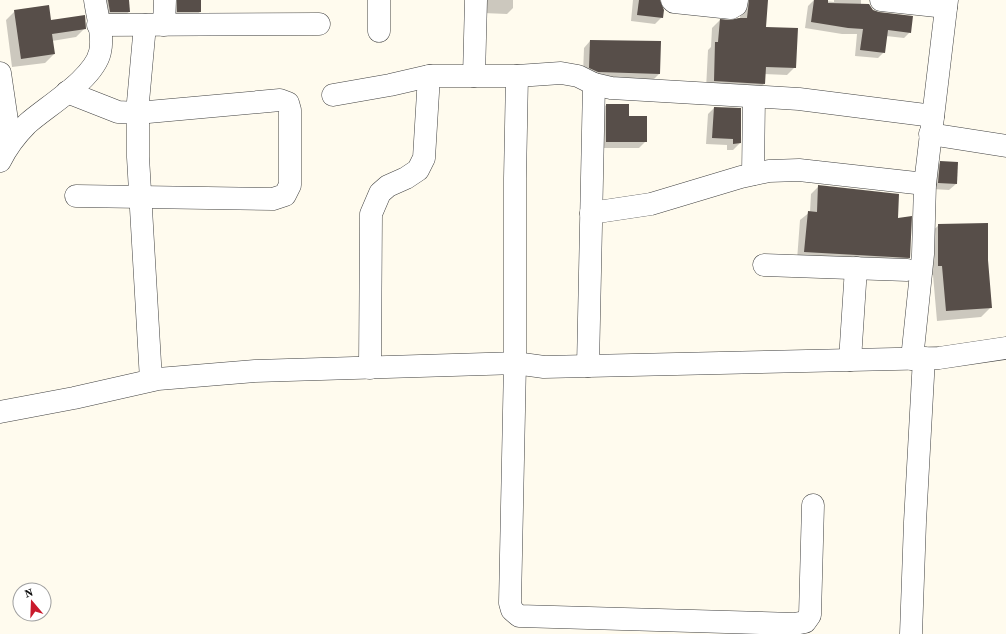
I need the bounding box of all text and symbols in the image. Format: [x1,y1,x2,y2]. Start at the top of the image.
north arrow [12,582,52,622]
text: N [23,585,35,601]

